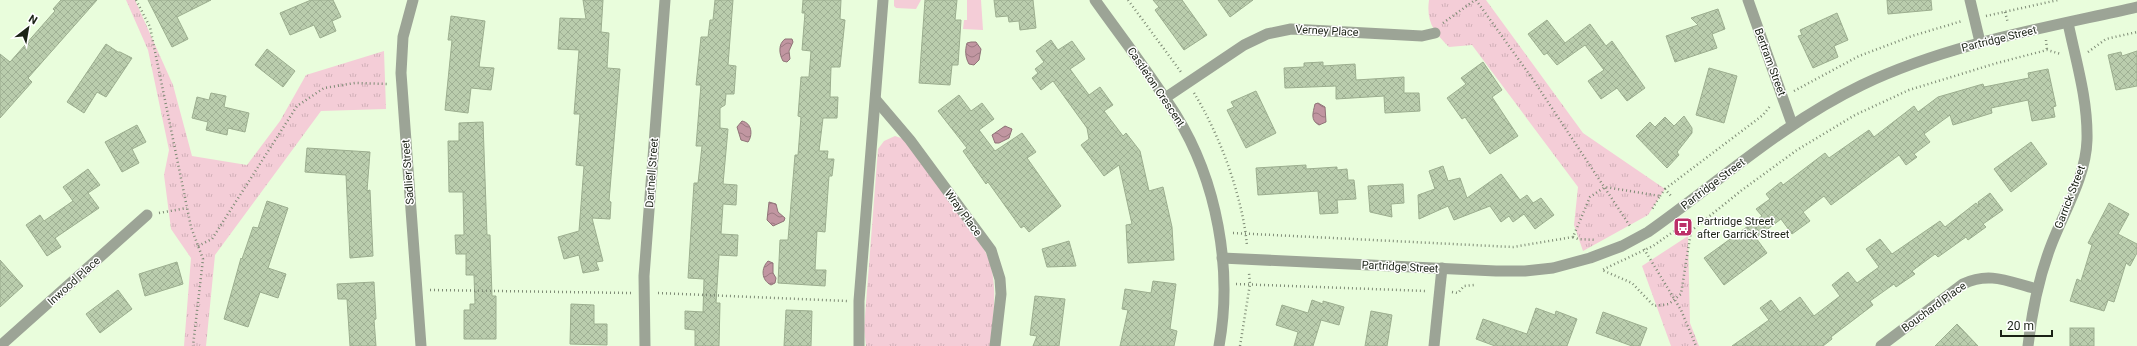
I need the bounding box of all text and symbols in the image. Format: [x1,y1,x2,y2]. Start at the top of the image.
north arrow [8,8,48,48]
text: N [26,12,40,28]
street label: Verney Place [1295,23,1359,39]
street label: Partridge Street [1960,23,2038,55]
street label: Bertram Street [1752,26,1788,98]
street label: Castleton Crescent [1125,45,1188,130]
street label: Dartnell Street [643,137,661,208]
street label: Sadlier Street [399,139,417,205]
street label: Partridge Street [1678,155,1748,212]
street label: Garrick Street [2052,163,2088,230]
street label: Wray Place [942,187,984,239]
place label: Partridge Street after Garrick Street [1697,215,1790,241]
bus stop icon: Partridge Street after Garrick Street [1672,216,1694,238]
street label: Inwood Place [45,254,103,308]
street label: Partridge Street [1361,258,1439,276]
street label: Bouchard Place [1899,279,1969,335]
scale bar [2001,312,2052,338]
text: 20 m [2007,319,2034,333]

